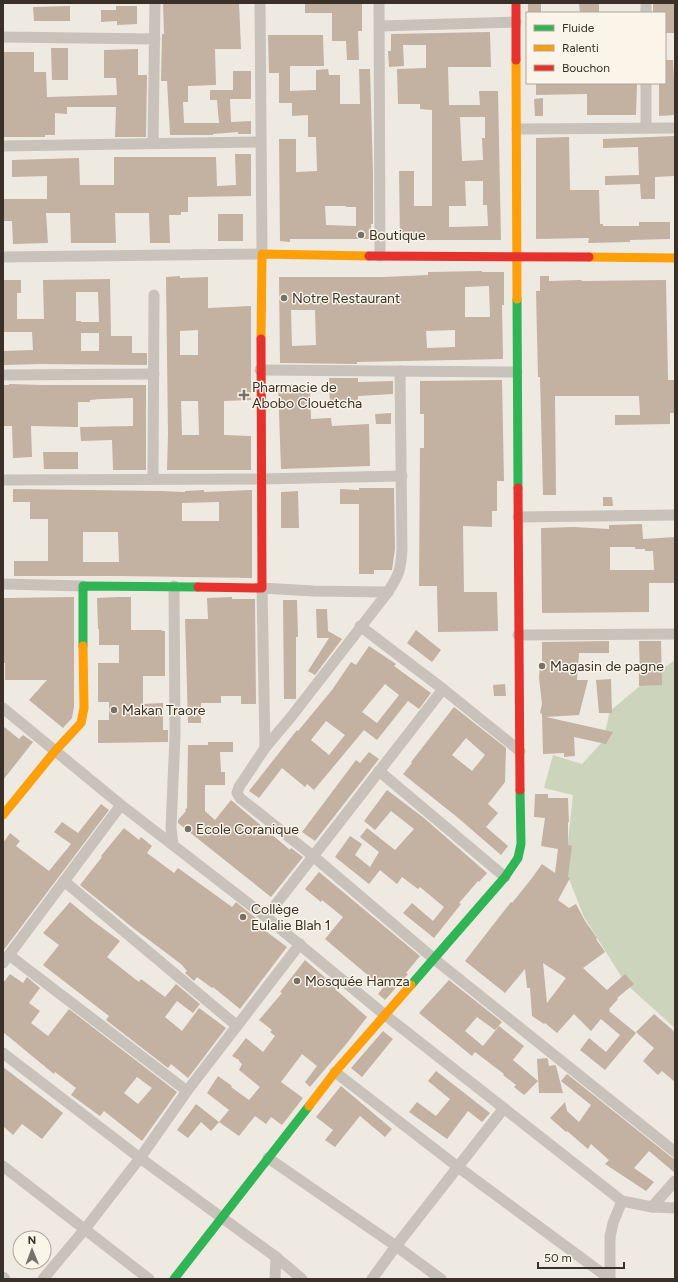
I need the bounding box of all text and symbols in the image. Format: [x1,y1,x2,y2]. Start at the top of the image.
legend [526,12,666,84]
text: Fluide [562,21,595,35]
text: Ralenti [562,41,599,55]
text: Bouchon [562,61,610,75]
place label: Boutique [369,227,426,244]
marker: Boutique [356,230,366,240]
place label: Notre Restaurant [292,290,400,307]
marker: Notre Restaurant [279,293,289,303]
place label: Pharmacie de Abobo Clouetcha [252,379,362,412]
marker: Pharmacie de Abobo Clouetcha [239,390,249,400]
place label: Magasin de pagne [550,658,664,675]
marker: Magasin de pagne [537,661,547,671]
place label: Makan Traore [122,702,206,719]
marker: Makan Traore [109,705,119,715]
place label: Ecole Coranique [196,821,299,838]
marker: Ecole Coranique [183,824,193,834]
place label: Collège Eulalie Blah 1 [251,901,331,934]
marker: Collège Eulalie Blah 1 [238,912,248,922]
place label: Mosquée Hamza [305,973,410,990]
marker: Mosquée Hamza [292,976,302,986]
north arrow [12,1230,52,1270]
text: N [27,1234,36,1247]
scale bar [538,1244,624,1270]
text: 50 m [544,1251,572,1265]

